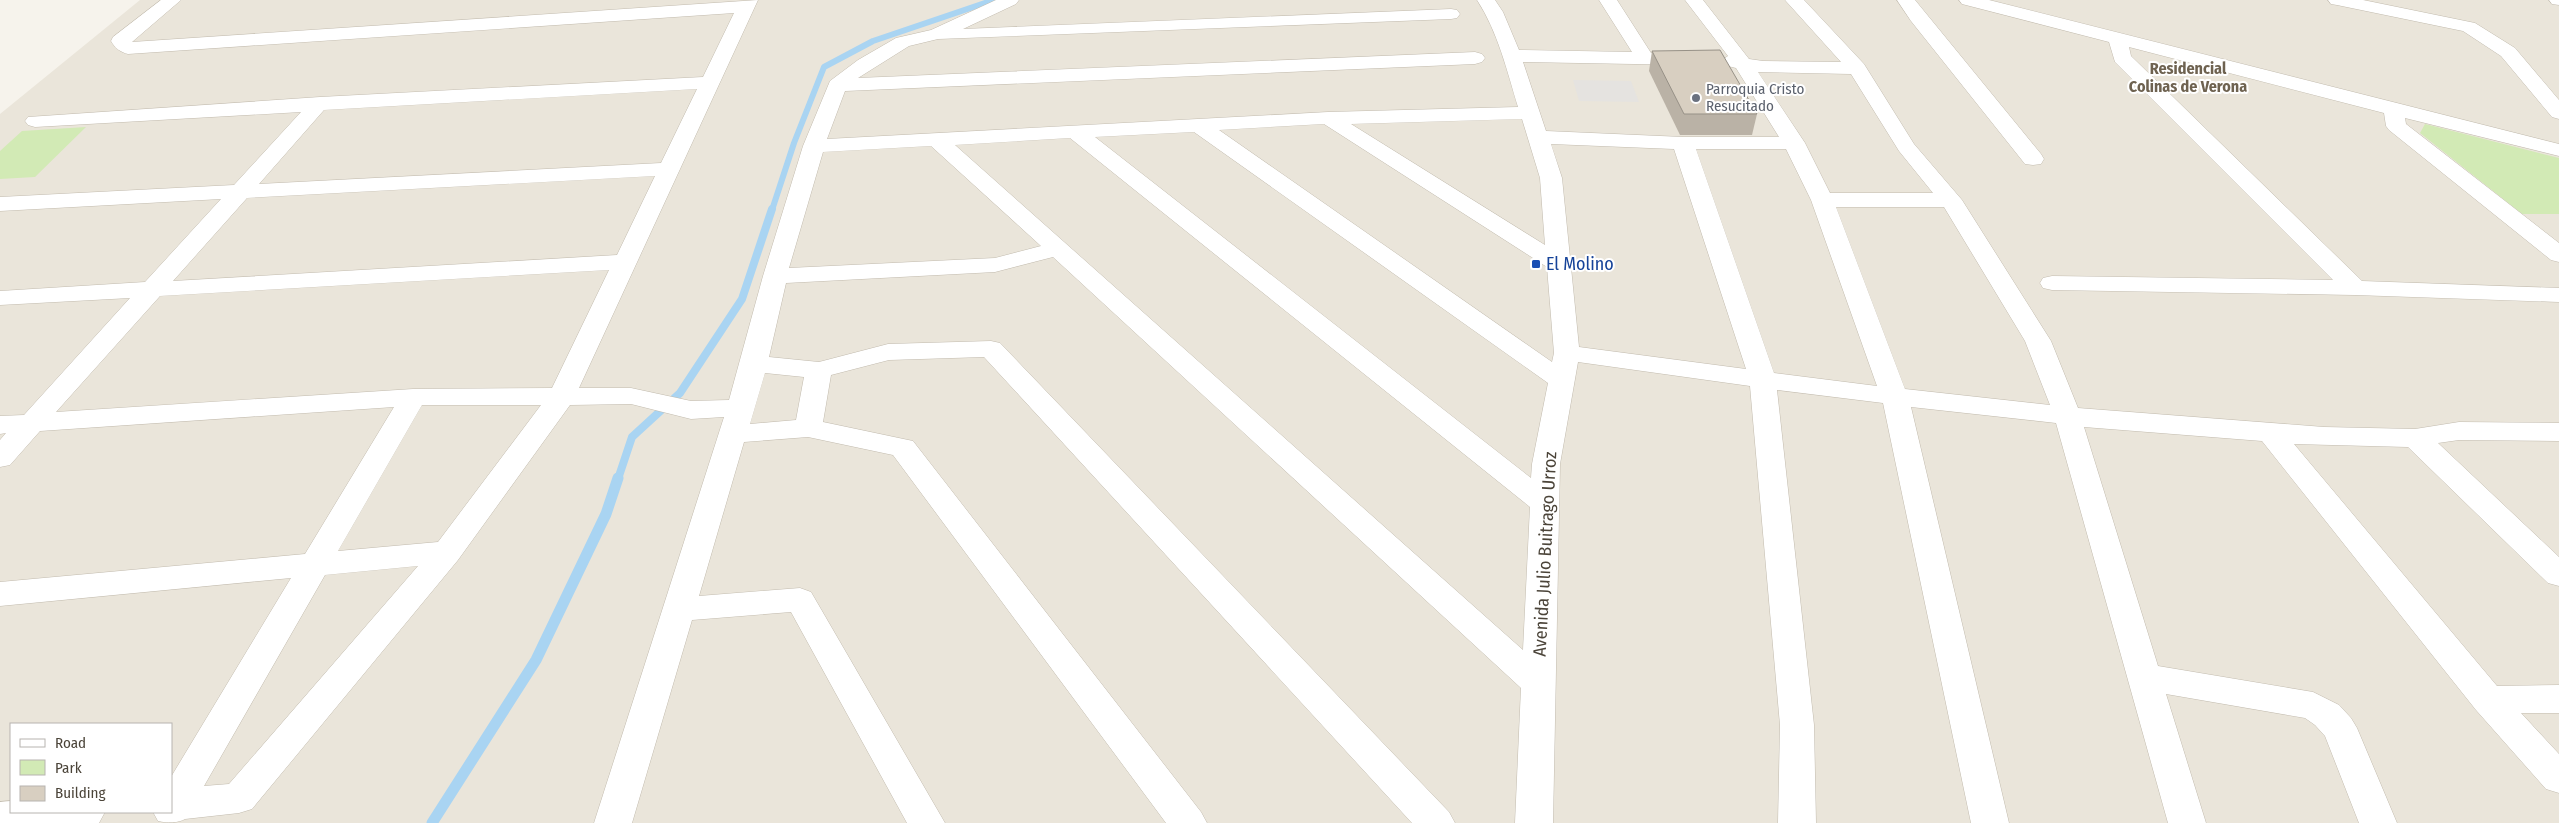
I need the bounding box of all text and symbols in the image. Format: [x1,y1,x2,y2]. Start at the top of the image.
district label: Residencial Colinas de Verona [2129,59,2247,96]
place label: Parroquia Cristo Resucitado [1706,80,1804,115]
marker: Parroquia Cristo Resucitado [1690,92,1702,104]
place label: El Molino [1546,253,1614,275]
marker: El Molino [1530,258,1542,270]
street label: Avenida Julio Buitrago Urroz [1529,451,1561,657]
legend [10,723,172,813]
text: Road [55,734,86,752]
text: Park [55,759,82,777]
text: Building [55,784,106,802]

